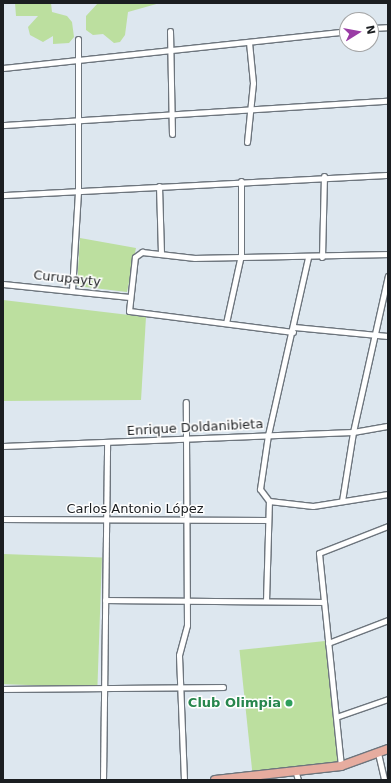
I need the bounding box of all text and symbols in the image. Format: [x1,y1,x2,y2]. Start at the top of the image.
north arrow [339,12,379,52]
text: N [363,24,378,36]
street label: Curupayty [33,268,101,290]
street label: Enrique Doldanibieta [126,417,264,439]
street label: Carlos Antonio López [66,501,204,517]
place label: Club Olimpia [188,695,281,711]
marker: Club Olimpia [284,698,294,708]

